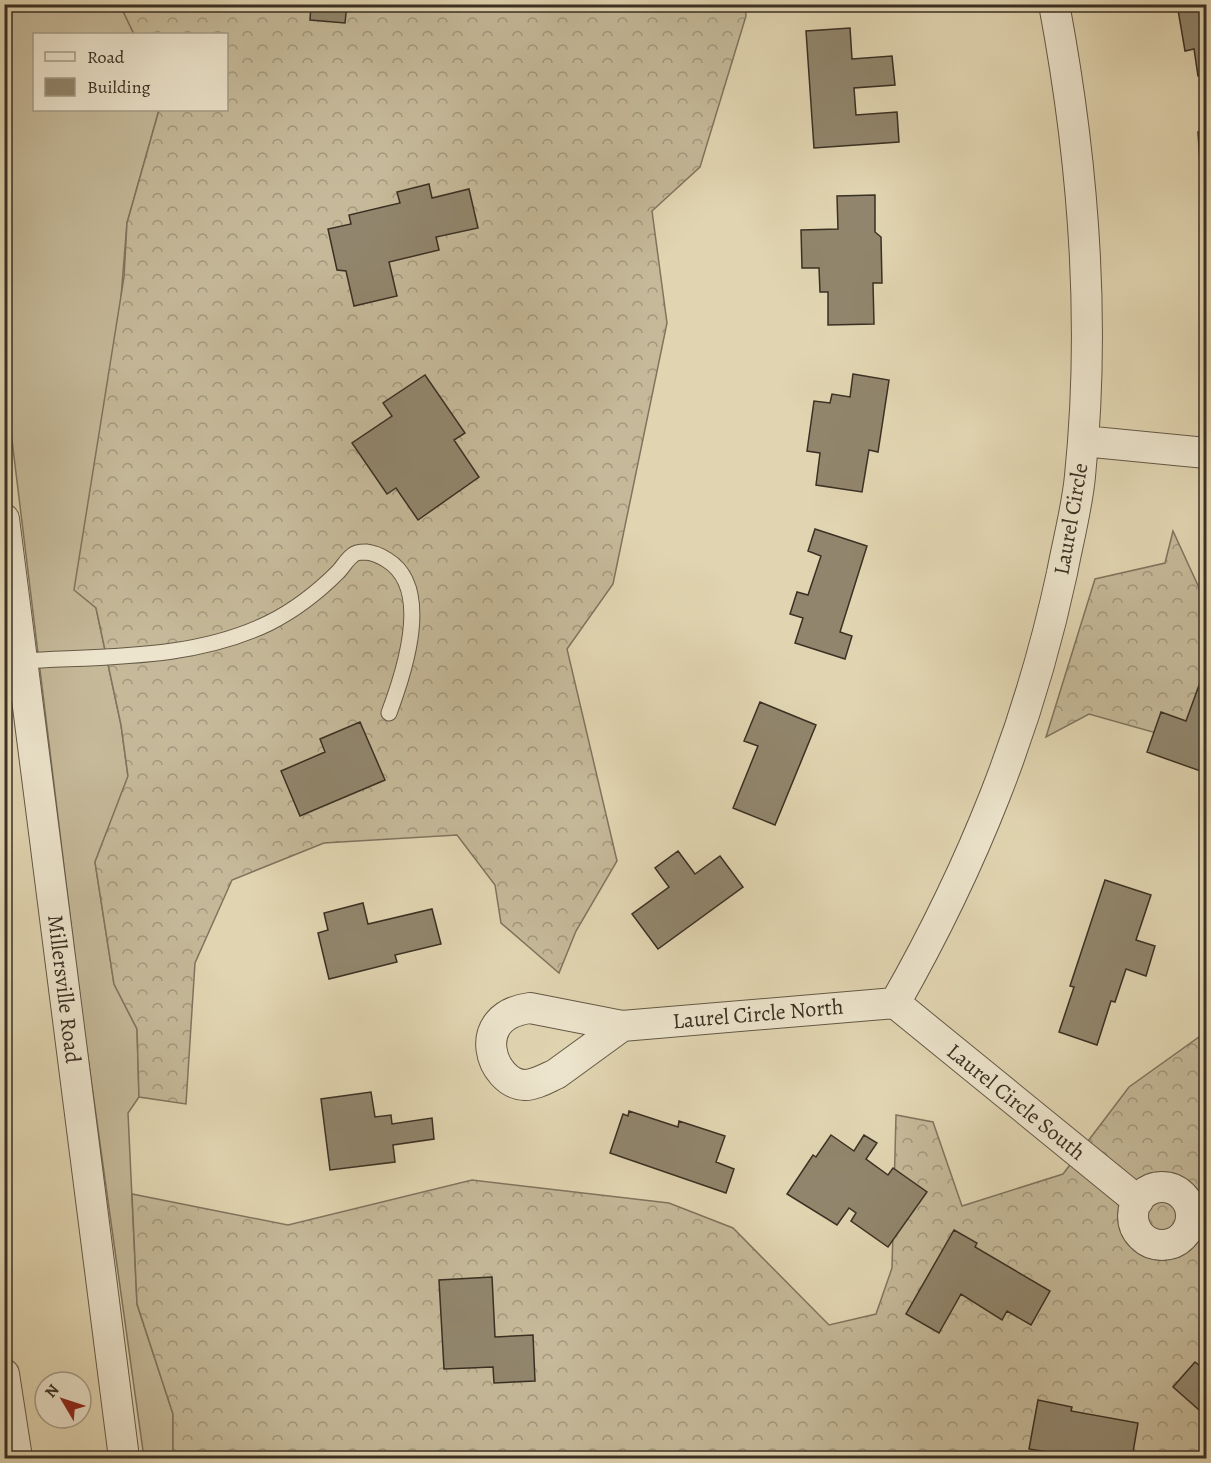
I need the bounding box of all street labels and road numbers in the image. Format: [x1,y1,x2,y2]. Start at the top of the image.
street label: Laurel Circle [1046,461,1096,577]
street label: Millersville Road [40,913,88,1065]
street label: Laurel Circle North [671,992,845,1036]
street label: Laurel Circle South [940,1037,1092,1168]

